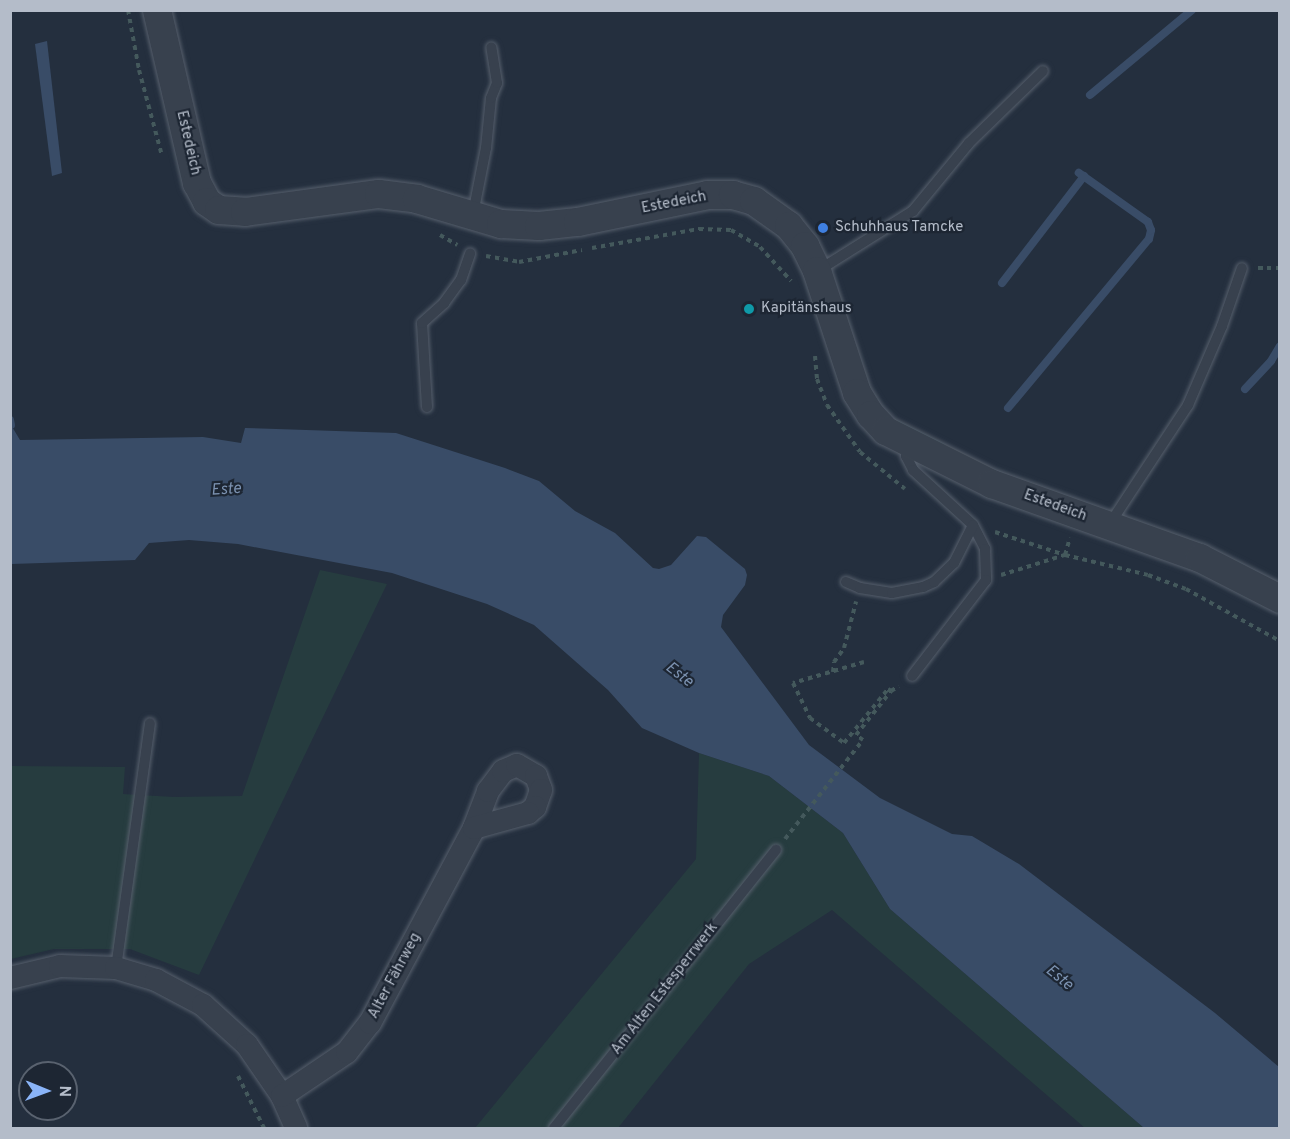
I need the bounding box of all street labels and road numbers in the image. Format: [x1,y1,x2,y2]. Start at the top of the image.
street label: Estedeich [172,109,204,177]
street label: Estedeich [640,188,708,218]
street label: Estedeich [1021,486,1089,526]
street label: Am Alten Estesperrwerk [608,919,722,1059]
street label: Alter Fährweg [365,930,425,1022]

